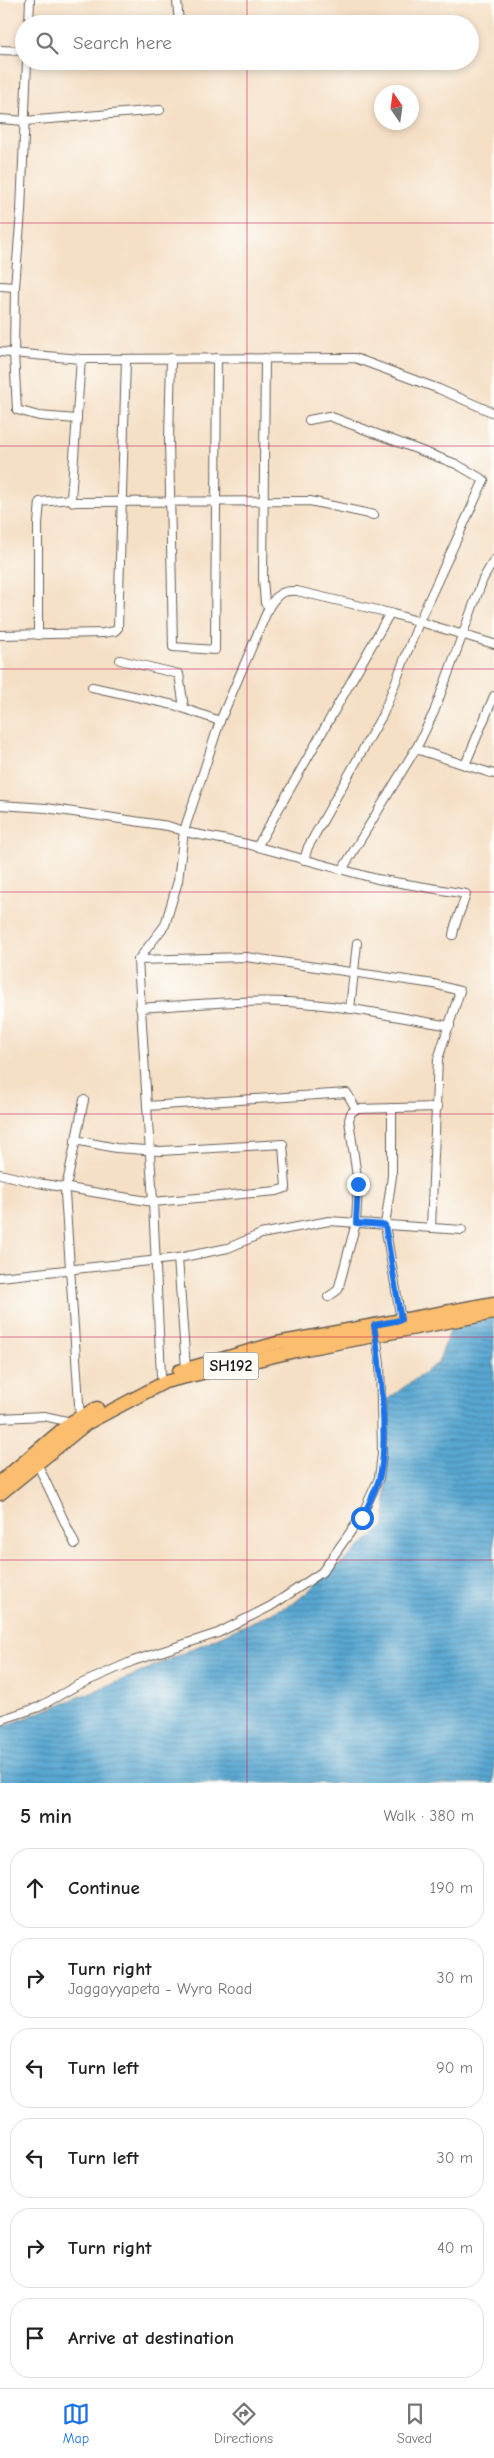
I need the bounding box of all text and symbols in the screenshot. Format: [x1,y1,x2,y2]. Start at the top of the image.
search box [15,15,479,70]
icon: search [33,29,61,57]
text: Search here [73,32,172,54]
north arrow [374,85,419,130]
route end [347,1173,370,1196]
road number: SH192 [204,1352,258,1380]
route start [351,1507,374,1530]
text: 5 min [20,1804,72,1828]
text: Walk · 380 m [384,1807,474,1825]
icon: ahead [21,1874,49,1902]
text: Continue [68,1877,140,1899]
text: 190 m [430,1879,473,1897]
text: Turn right [68,1958,152,1980]
icon: right [21,1964,49,1992]
text: 30 m [437,1969,473,1987]
text: Jaggayyapeta - Wyra Road [68,1980,252,1998]
icon: left [21,2054,49,2082]
text: Turn left [68,2057,139,2079]
text: 90 m [436,2059,473,2077]
icon: left [21,2144,49,2172]
text: Turn left [68,2147,139,2169]
text: 30 m [437,2149,473,2167]
icon: right [21,2234,49,2262]
text: Turn right [68,2237,152,2259]
text: 40 m [437,2239,473,2257]
icon: arrive [21,2324,49,2352]
text: Arrive at destination [68,2327,234,2349]
tab: Map [62,2400,90,2447]
tab: Directions [214,2400,273,2447]
tab: Saved [397,2400,432,2447]

